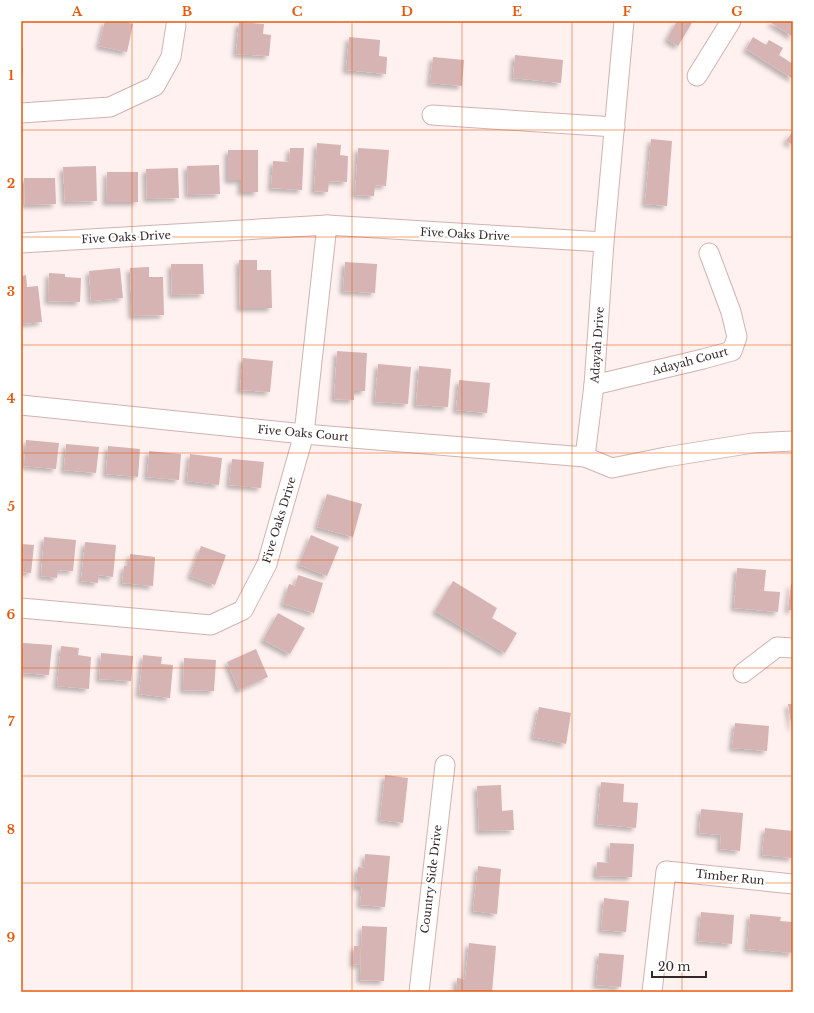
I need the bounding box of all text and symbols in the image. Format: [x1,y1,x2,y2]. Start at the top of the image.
text: A [71,3,83,20]
text: B [182,3,192,20]
text: C [292,3,303,20]
text: D [401,3,413,20]
text: E [512,3,522,20]
text: F [623,3,632,20]
text: G [731,3,743,20]
text: 1 [8,67,14,84]
text: 2 [7,175,15,192]
street label: Five Oaks Drive [420,225,510,243]
street label: Five Oaks Drive [81,228,171,246]
text: 3 [7,283,15,300]
street label: Adayah Drive [587,306,607,385]
street label: Adayah Court [649,344,730,378]
text: 4 [7,390,16,407]
street label: Five Oaks Court [257,422,350,444]
street label: Five Oaks Drive [259,475,299,565]
text: 5 [7,498,15,515]
text: 6 [7,606,16,623]
text: 7 [8,713,15,730]
text: 8 [7,821,15,838]
street label: Country Side Drive [417,824,445,934]
street label: Timber Run [695,866,766,888]
text: 9 [7,929,16,946]
scale bar [652,953,706,979]
text: 20 m [658,959,690,974]

